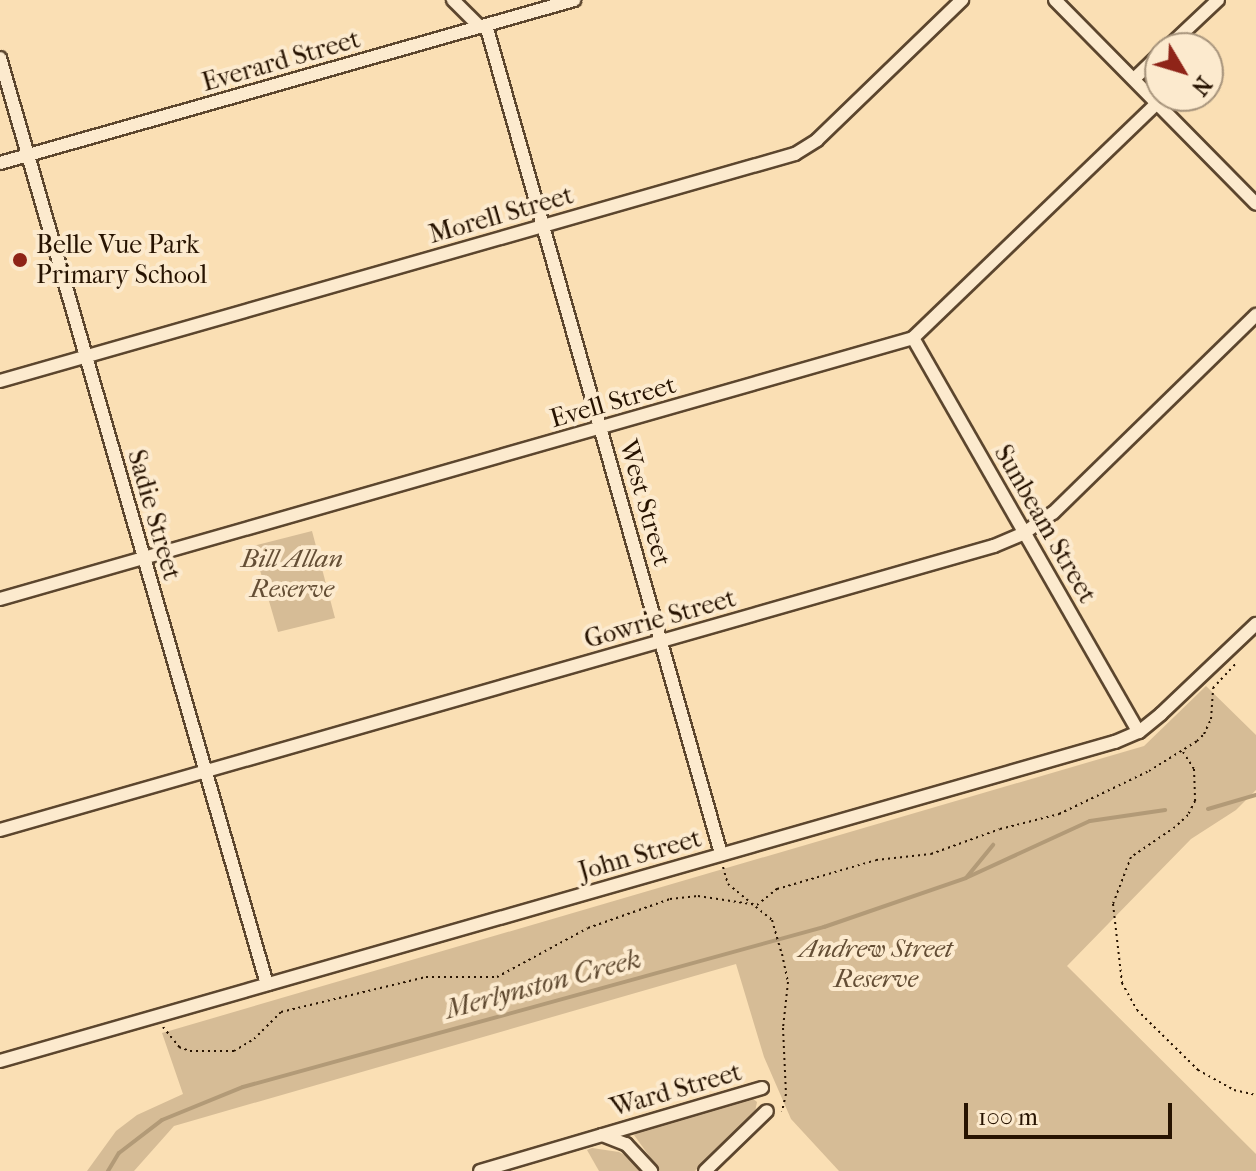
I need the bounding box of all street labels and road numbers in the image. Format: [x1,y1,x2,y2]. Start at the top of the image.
street label: Everard Street [198,24,364,98]
street label: Morell Street [425,180,577,250]
street label: Evell Street [547,369,679,435]
street label: West Street [612,436,678,570]
street label: Sunbeam Street [987,439,1103,609]
street label: Sadie Street [121,446,187,584]
street label: Gowrie Street [581,582,739,656]
street label: John Street [575,823,705,887]
street label: Ward Street [607,1056,745,1124]

